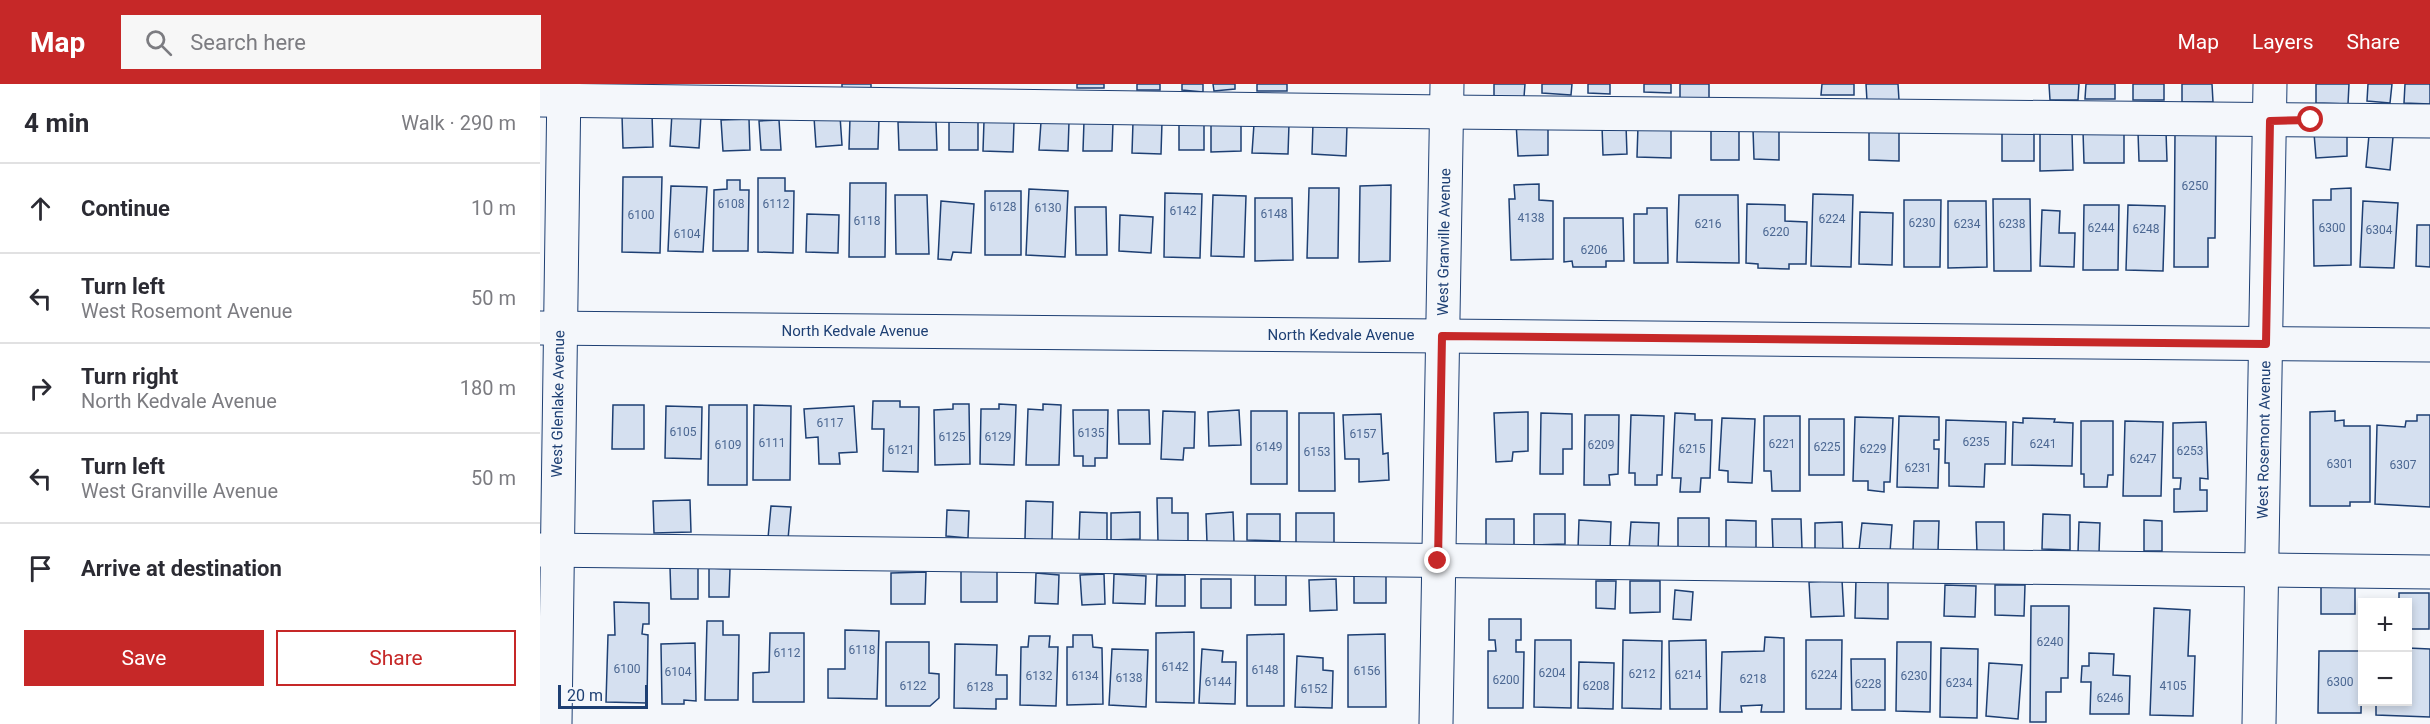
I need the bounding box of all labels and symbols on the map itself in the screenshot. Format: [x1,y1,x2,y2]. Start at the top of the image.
route start [2297,106,2323,132]
street label: West Granville Avenue [1434,168,1454,316]
house number: 6250 [2182,179,2209,193]
house number: 6108 [718,197,745,211]
house number: 6112 [763,197,790,211]
house number: 6128 [990,200,1017,214]
house number: 6130 [1035,201,1062,215]
house number: 6142 [1170,204,1197,218]
house number: 6148 [1261,207,1288,221]
house number: 6100 [628,208,655,222]
house number: 4138 [1518,211,1545,225]
house number: 6224 [1819,212,1846,226]
house number: 6118 [854,214,881,228]
house number: 6230 [1909,216,1936,230]
house number: 6216 [1695,217,1722,231]
house number: 6234 [1954,217,1981,231]
house number: 6238 [1999,217,2026,231]
house number: 6244 [2088,221,2115,235]
house number: 6300 [2319,221,2346,235]
house number: 6248 [2133,222,2160,236]
house number: 6304 [2366,223,2393,237]
house number: 6220 [1763,225,1790,239]
house number: 6104 [674,227,701,241]
house number: 6206 [1581,243,1608,257]
street label: North Kedvale Avenue [782,322,929,340]
street label: North Kedvale Avenue [1268,326,1415,344]
street label: West Glenlake Avenue [548,330,568,478]
street label: West Rosemont Avenue [2254,361,2274,519]
house number: 6117 [817,416,844,430]
house number: 6105 [670,425,697,439]
house number: 6135 [1078,426,1105,440]
house number: 6157 [1350,427,1377,441]
house number: 6125 [939,430,966,444]
house number: 6129 [985,430,1011,444]
house number: 6235 [1963,435,1990,449]
house number: 6111 [759,436,785,450]
house number: 6221 [1769,437,1795,451]
house number: 6241 [2030,437,2056,451]
house number: 6109 [715,438,741,452]
house number: 6209 [1588,438,1614,452]
house number: 6149 [1256,440,1282,454]
house number: 6225 [1814,440,1841,454]
house number: 6215 [1679,442,1706,456]
house number: 6229 [1860,442,1886,456]
house number: 6121 [888,443,914,457]
house number: 6253 [2177,444,2203,458]
house number: 6153 [1304,445,1330,459]
house number: 6247 [2130,452,2157,466]
house number: 6301 [2327,457,2353,471]
house number: 6307 [2390,458,2417,472]
house number: 6231 [1905,461,1931,475]
route end [1424,547,1450,573]
house number: 6240 [2037,635,2064,649]
house number: 6118 [849,643,876,657]
house number: 6112 [774,646,801,660]
house number: 6142 [1162,660,1189,674]
house number: 6100 [614,662,641,676]
house number: 6148 [1252,663,1279,677]
house number: 6156 [1354,664,1381,678]
house number: 6104 [665,665,692,679]
house number: 6204 [1539,666,1566,680]
house number: 6212 [1629,667,1656,681]
house number: 6214 [1675,668,1702,682]
house number: 6224 [1811,668,1838,682]
house number: 6132 [1026,669,1053,683]
house number: 6134 [1072,669,1099,683]
house number: 6230 [1901,669,1928,683]
house number: 6138 [1116,671,1143,685]
house number: 6218 [1740,672,1767,686]
house number: 6200 [1493,673,1520,687]
house number: 6144 [1205,675,1232,689]
house number: 6300 [2327,675,2354,689]
house number: 6234 [1946,676,1973,690]
house number: 6228 [1855,677,1882,691]
house number: 6122 [900,679,927,693]
house number: 6208 [1583,679,1610,693]
house number: 4105 [2160,679,2187,693]
house number: 6128 [967,680,994,694]
scale bar [558,682,648,710]
house number: 6152 [1301,682,1328,696]
house number: 6246 [2097,691,2124,705]

